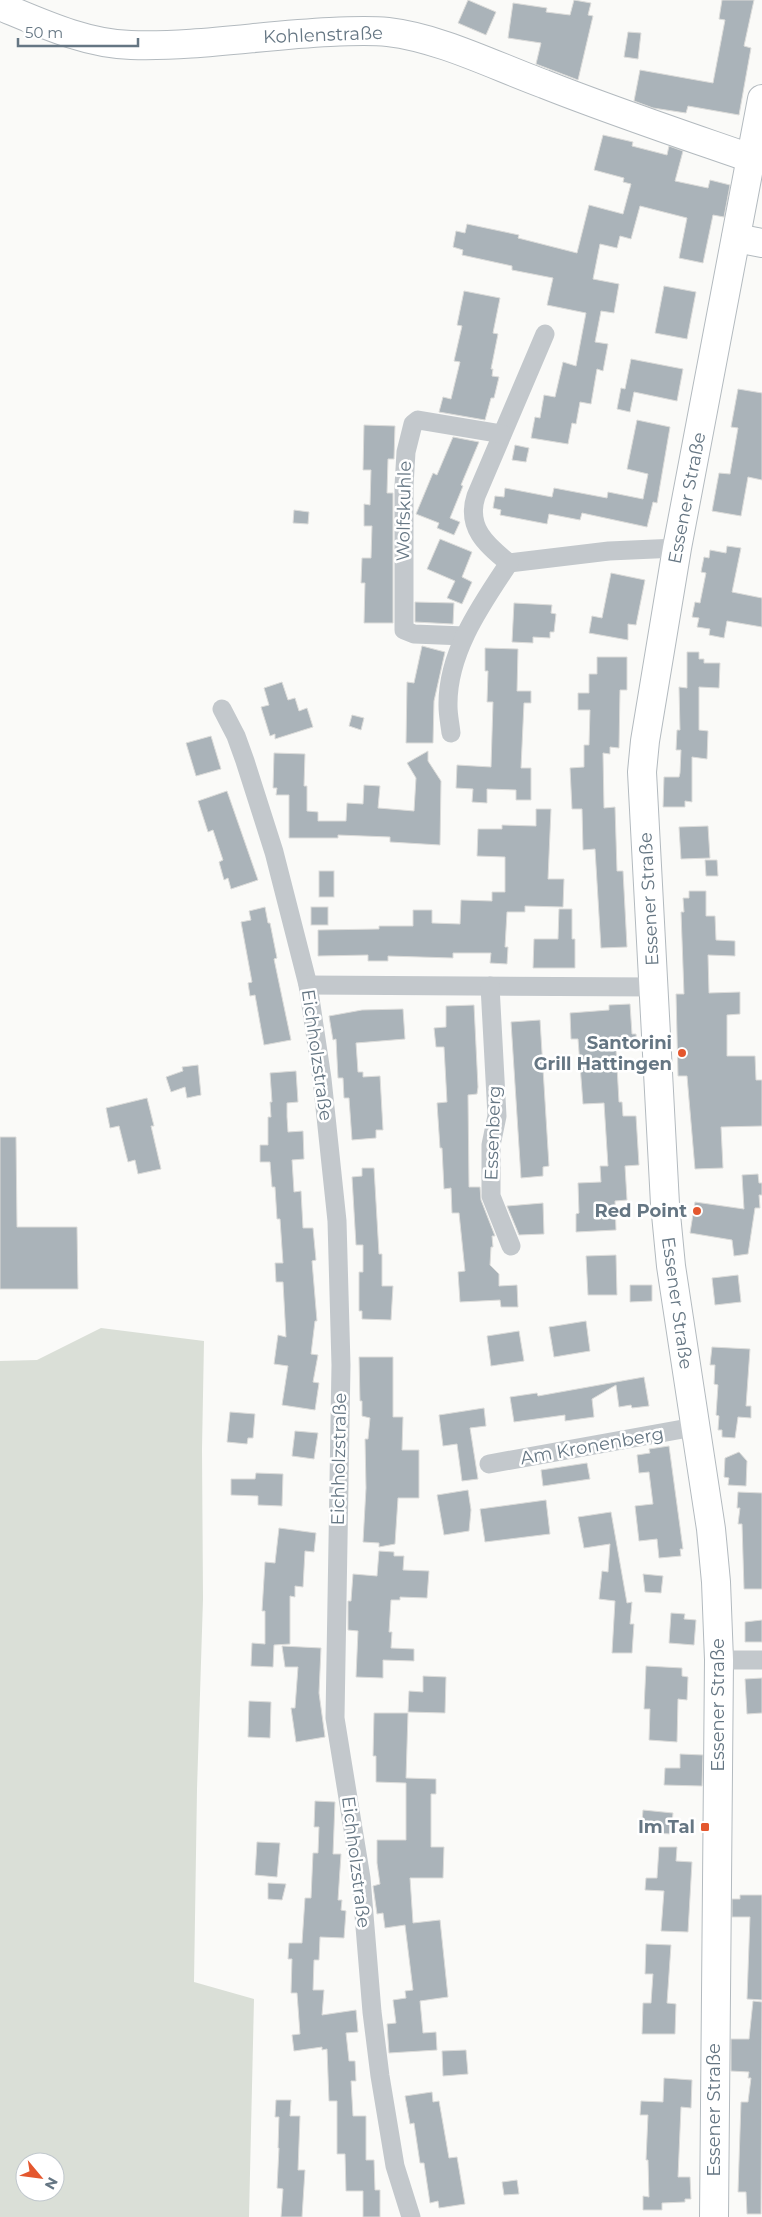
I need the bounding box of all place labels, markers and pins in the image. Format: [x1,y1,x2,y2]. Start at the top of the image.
place label: Santorini Grill Hattingen [534,1032,672,1075]
marker: Santorini Grill Hattingen [676,1047,688,1059]
place label: Red Point [594,1200,687,1222]
marker: Red Point [691,1205,703,1217]
place label: Im Tal [638,1816,695,1838]
marker: Im Tal [699,1821,711,1833]

